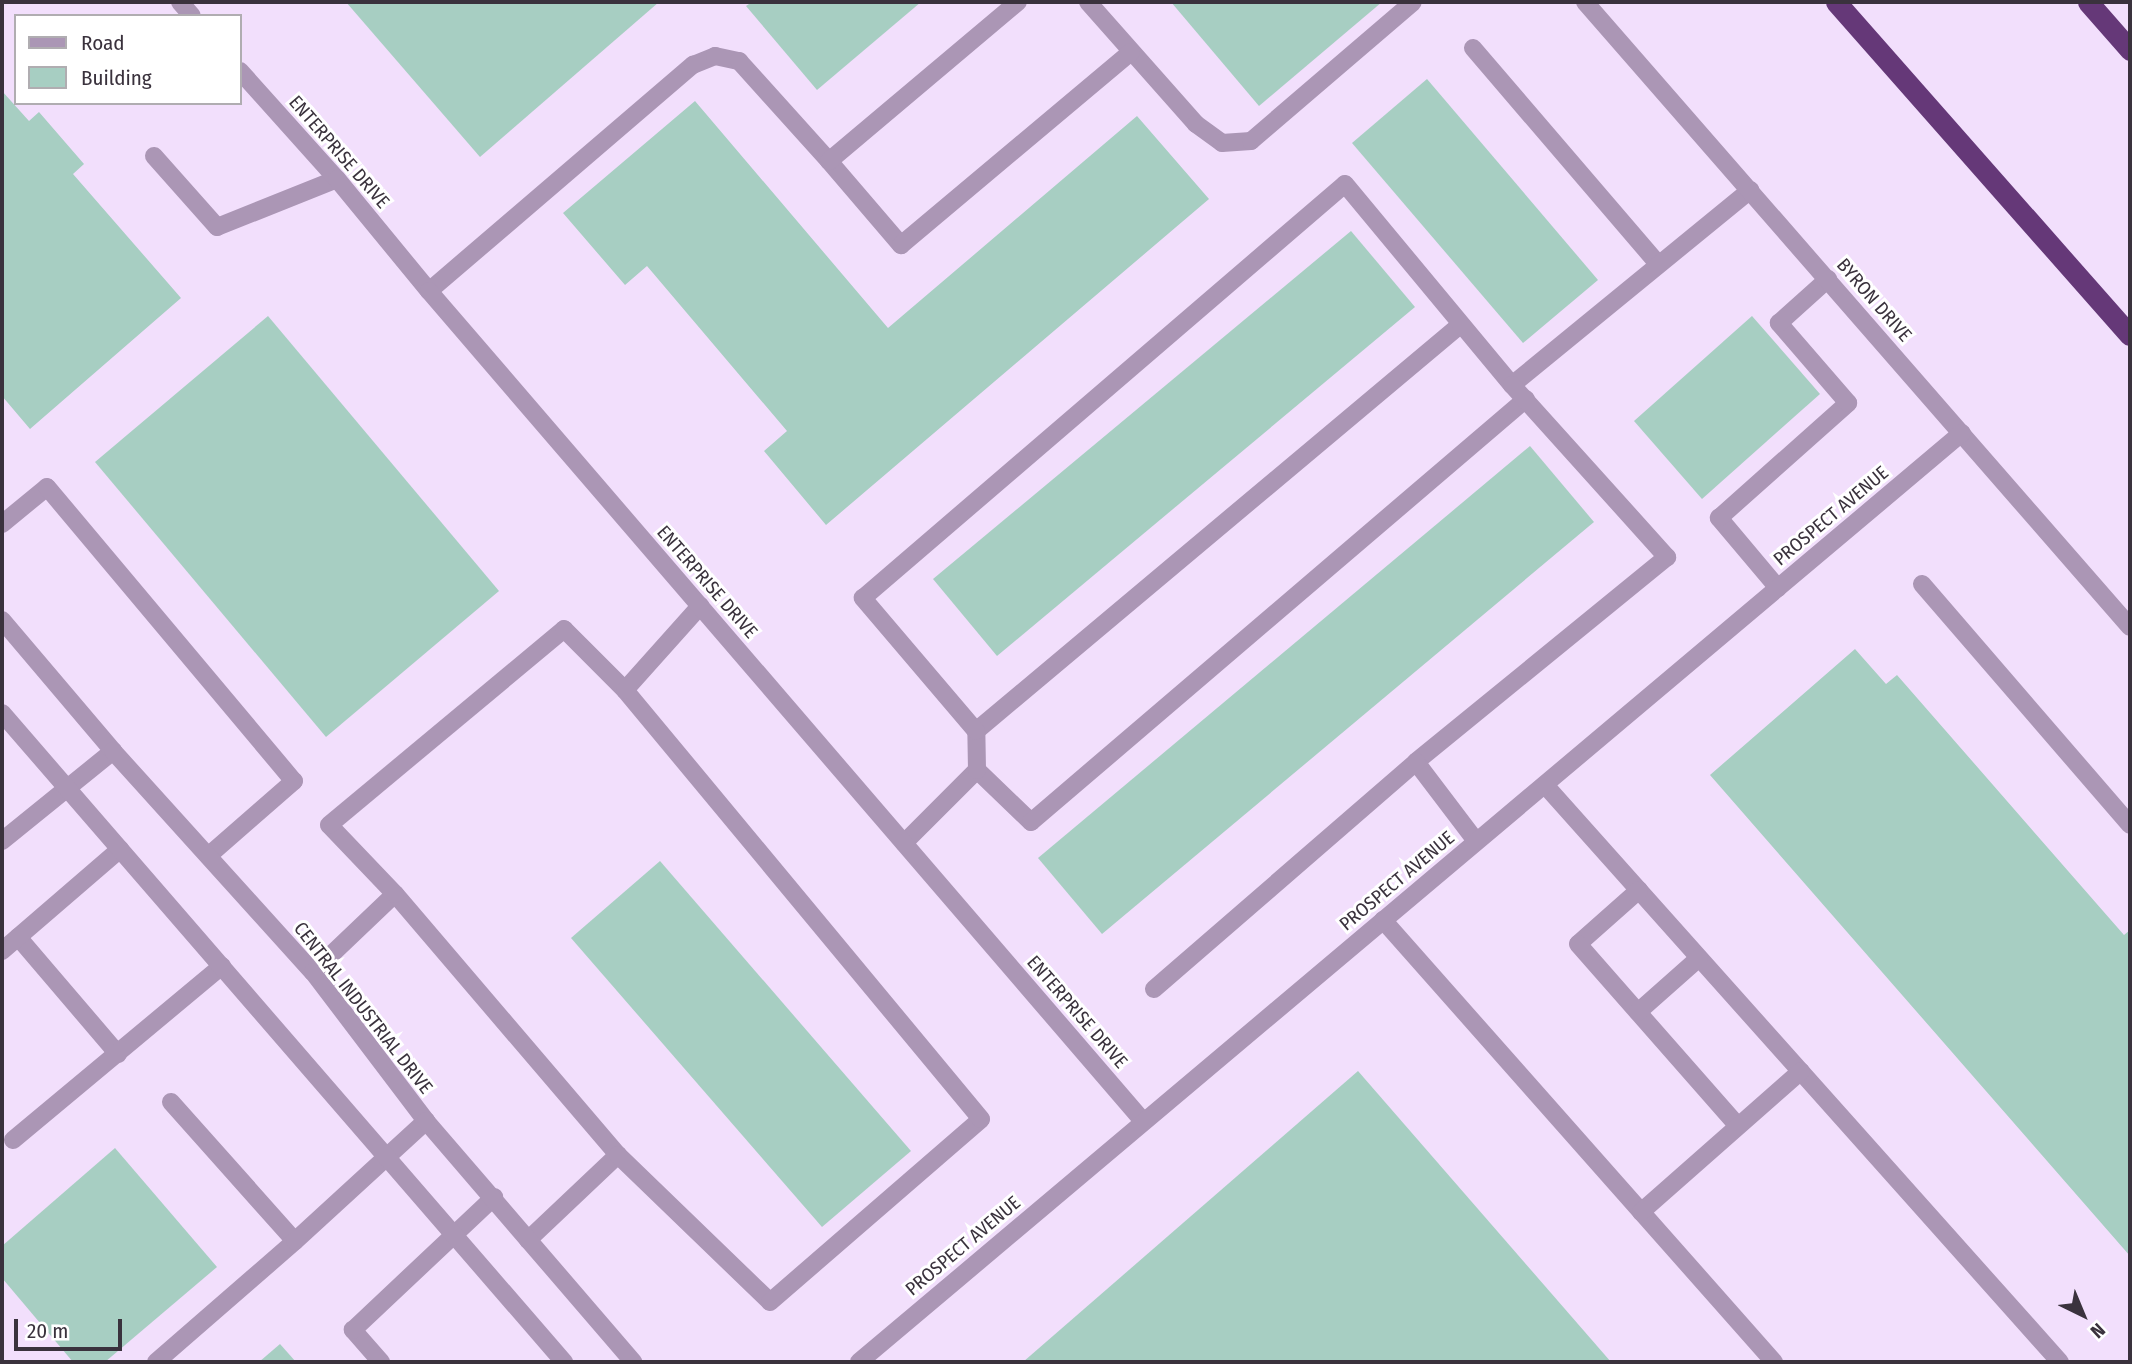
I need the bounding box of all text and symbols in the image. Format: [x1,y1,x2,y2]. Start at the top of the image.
legend [14,14,242,105]
text: Road [81,30,125,56]
text: Building [81,65,152,91]
street label: ENTERPRISE DRIVE [284,91,394,213]
street label: BYRON DRIVE [1832,254,1916,346]
street label: PROSPECT AVENUE [1769,461,1893,571]
street label: ENTERPRISE DRIVE [652,521,762,643]
street label: PROSPECT AVENUE [1335,826,1459,936]
street label: CENTRAL INDUSTRIAL DRIVE [289,918,437,1098]
street label: ENTERPRISE DRIVE [1022,951,1132,1073]
street label: PROSPECT AVENUE [901,1191,1025,1301]
north arrow [2048,1280,2118,1350]
scale bar [18,1304,126,1348]
text: 20 m [27,1318,68,1344]
text: N [2086,1318,2110,1343]

